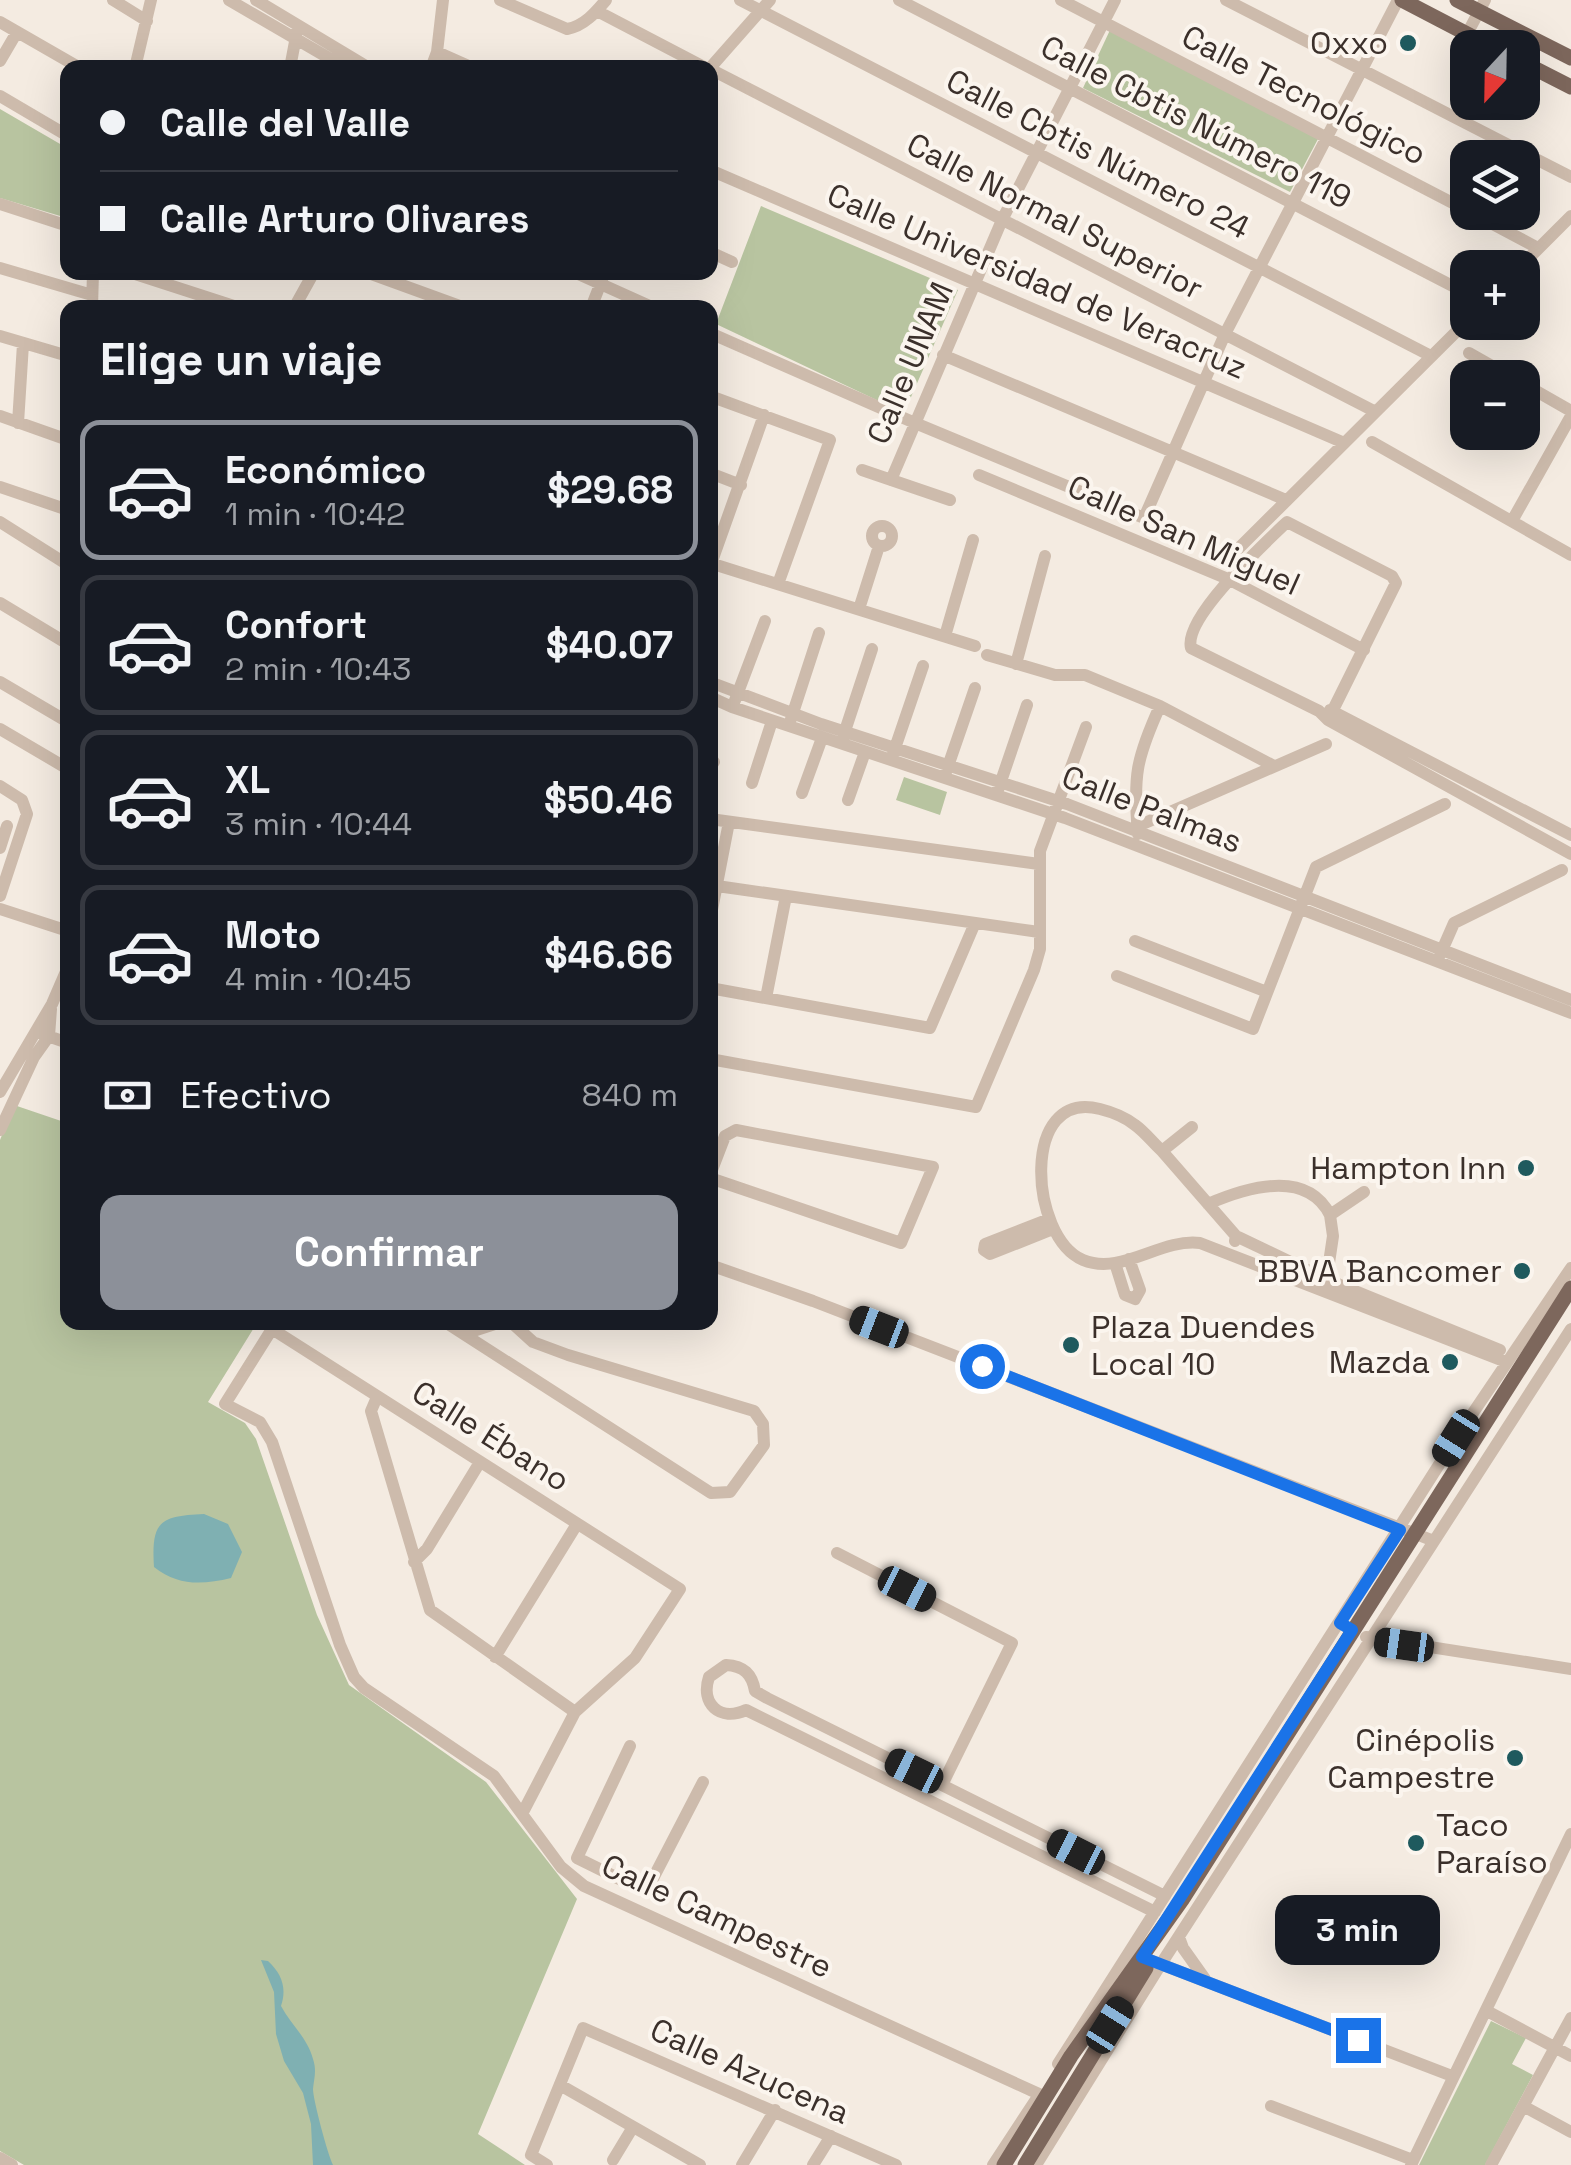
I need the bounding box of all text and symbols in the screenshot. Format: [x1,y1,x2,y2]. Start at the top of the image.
street label: Calle Tecnológico [1175,16,1433,174]
place label: Oxxo [1310,23,1388,63]
street label: Calle Cbtis Número 119 [1034,26,1358,218]
north arrow [1450,30,1540,120]
map controls [1450,30,1540,450]
marker: Oxxo [1397,32,1419,54]
street label: Calle Cbtis Número 24 [940,60,1256,248]
text: Calle del Valle [160,99,410,147]
street label: Calle Normal Superior [900,124,1210,308]
button: layers [1450,140,1540,230]
street label: Calle Universidad de Veracruz [821,174,1253,388]
text: Calle Arturo Olivares [160,195,529,243]
button: + [1450,250,1540,340]
street label: Calle UNAM [858,276,962,450]
text: Elige un viaje [100,331,383,388]
button: − [1450,360,1540,450]
icon: car [105,445,195,535]
text: Económico [225,446,426,494]
text: $29.68 [547,466,673,514]
street label: Calle San Miguel [1062,466,1306,604]
text: 1 min · 10:42 [225,494,405,534]
icon: car [105,600,195,690]
text: Confort [225,601,367,649]
text: $40.07 [546,621,673,669]
text: 2 min · 10:43 [225,649,411,689]
icon: car [105,755,195,845]
text: XL [225,756,270,804]
street label: Calle Palmas [1056,756,1248,862]
text: $50.46 [544,776,673,824]
text: 3 min · 10:44 [225,804,412,844]
icon: car [105,910,195,1000]
text: Moto [225,911,321,959]
text: $46.66 [544,931,673,979]
text: 4 min · 10:45 [225,959,412,999]
icon: cash [100,1068,155,1123]
text: Efectivo [180,1071,332,1119]
text: 840 m [582,1075,678,1115]
place label: Hampton Inn [1310,1148,1506,1188]
marker: Hampton Inn [1515,1157,1537,1179]
button: Confirmar [100,1195,678,1310]
place label: BBVA Bancomer [1258,1251,1502,1291]
marker: BBVA Bancomer [1511,1260,1533,1282]
car [846,1302,912,1352]
place label: Plaza Duendes Local 10 [1091,1307,1315,1384]
marker: Plaza Duendes Local 10 [1060,1334,1082,1356]
place label: Mazda [1329,1342,1430,1382]
route start [960,1344,1005,1389]
marker: Mazda [1439,1351,1461,1373]
street label: Calle Ébano [405,1372,577,1500]
car [1427,1405,1485,1471]
car [873,1562,941,1616]
car [1372,1626,1436,1664]
place label: Cinépolis Campestre [1327,1720,1495,1797]
car [880,1744,948,1798]
marker: Cinépolis Campestre [1504,1747,1526,1769]
place label: Taco Paraíso [1436,1805,1548,1882]
car [1042,1825,1110,1879]
marker: Taco Paraíso [1405,1832,1427,1854]
street label: Calle Campestre [595,1845,839,1987]
callout: 3 min [1276,1895,1440,1965]
text: 3 min [1316,1910,1399,1950]
car [1081,1992,1139,2058]
street label: Calle Azucena [644,2009,856,2133]
route end [1336,2018,1381,2063]

